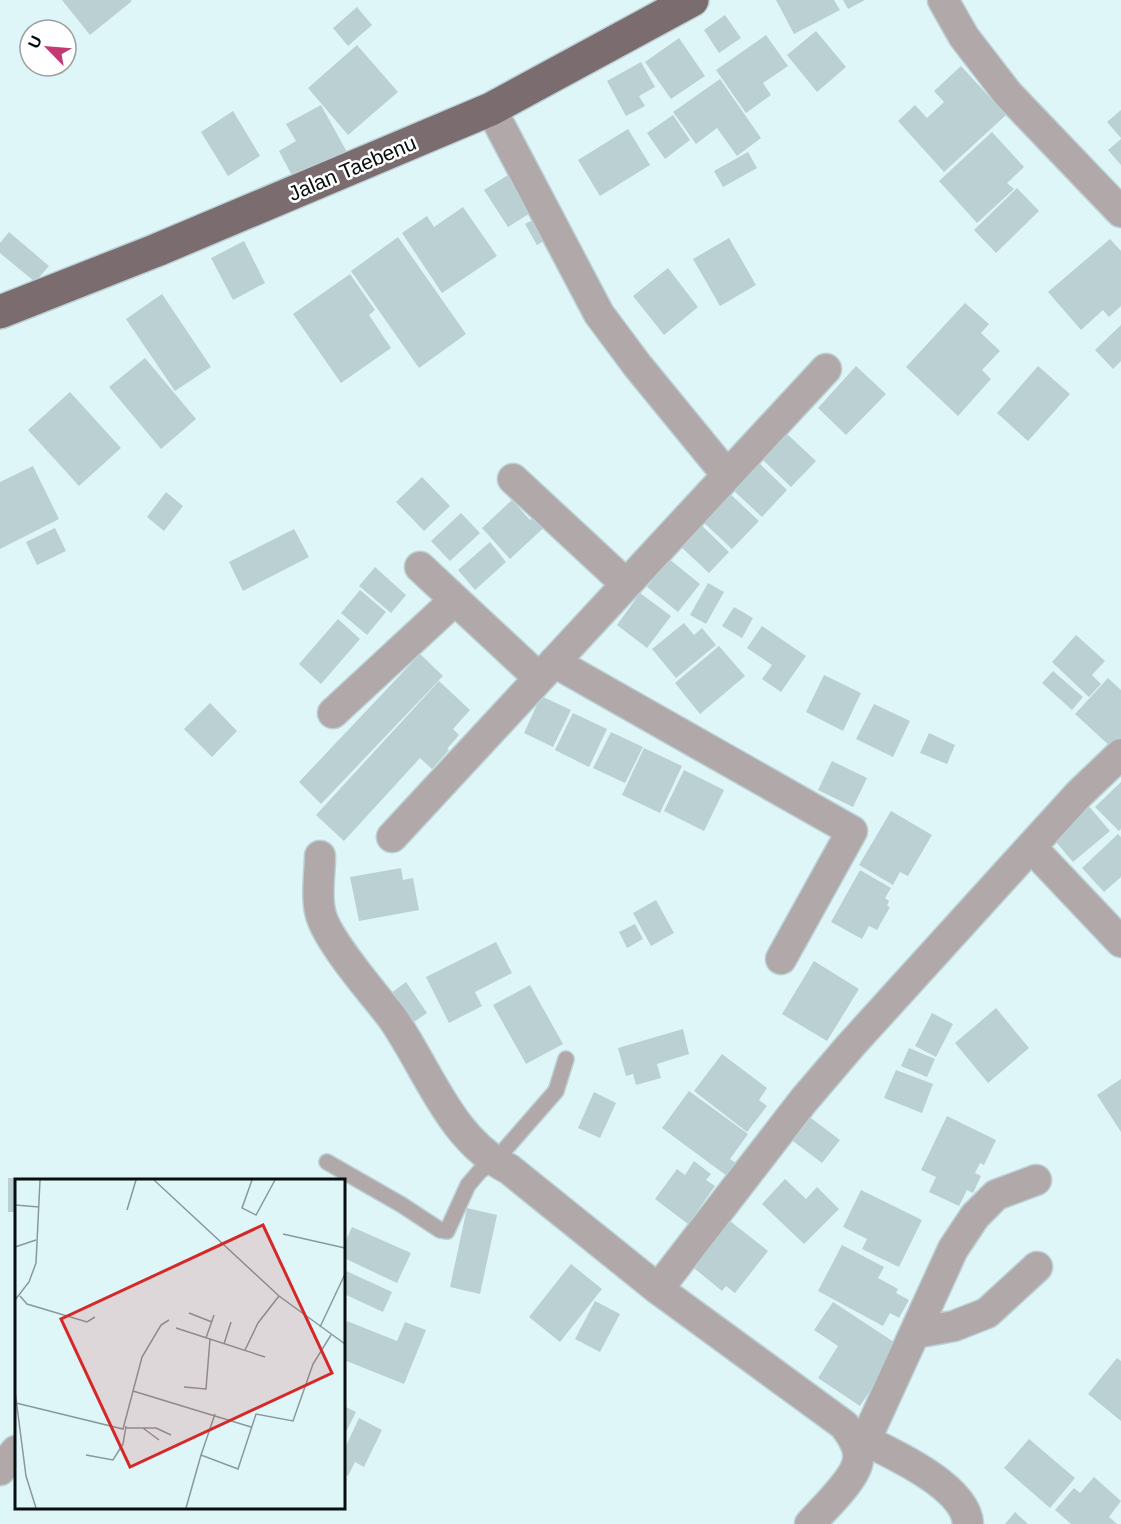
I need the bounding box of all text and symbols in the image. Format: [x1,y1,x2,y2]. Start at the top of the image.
north arrow [18,18,78,78]
text: U [25,33,45,51]
street label: Jalan Taebenu [285,131,419,205]
inset map [15,1179,345,1509]

